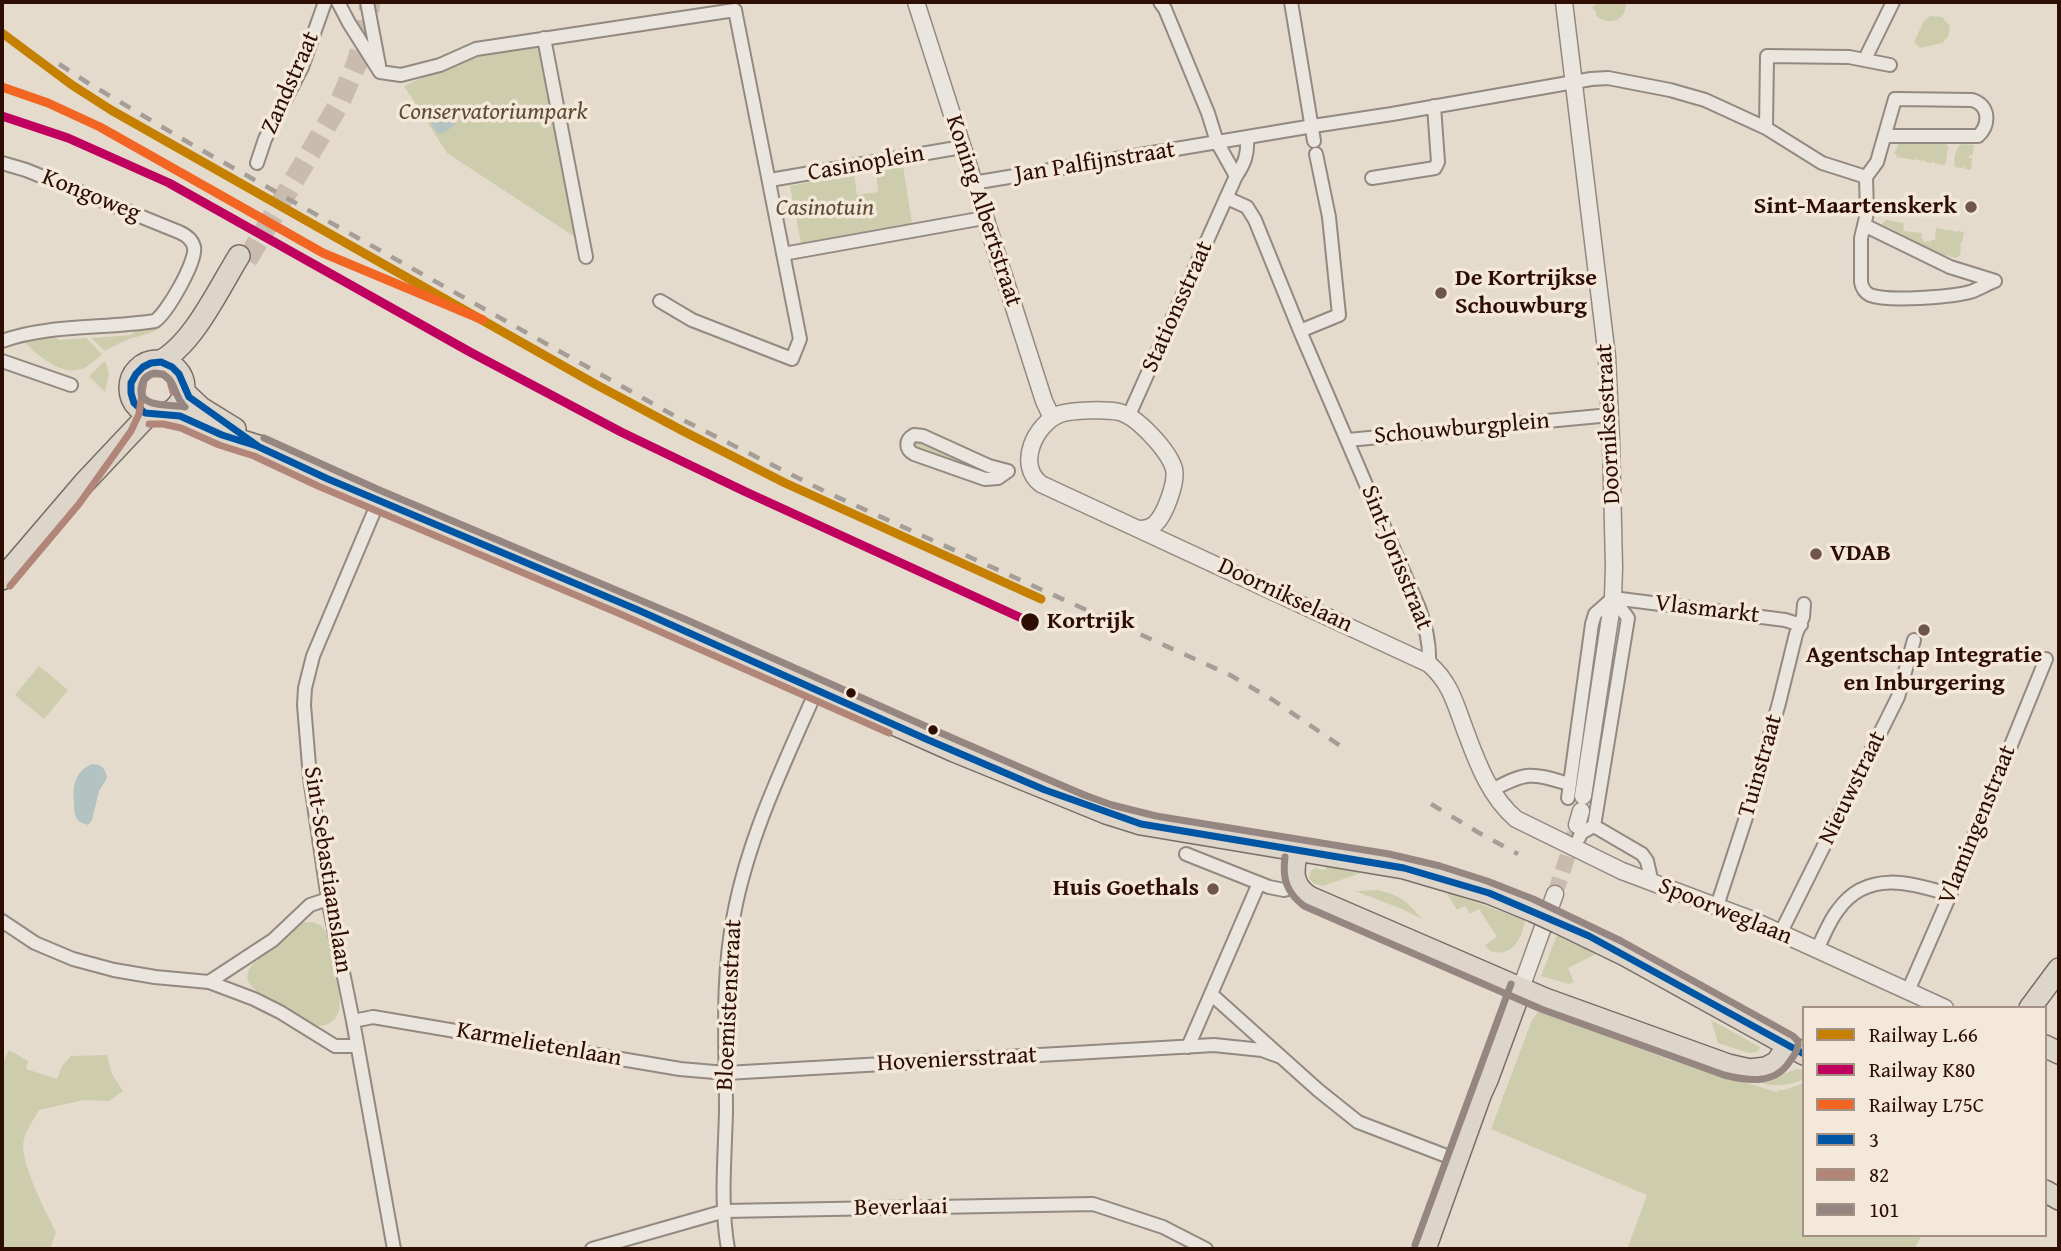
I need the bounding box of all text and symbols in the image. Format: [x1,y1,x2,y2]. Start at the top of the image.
street label: Zandstraat [256,27,326,139]
park label: Conservatoriumpark [399,99,587,127]
street label: Koning Albertstraat [938,112,1028,310]
street label: Jan Palfijnstraat [1013,136,1177,190]
street label: Casinoplein [806,140,926,188]
street label: Kongoweg [38,163,144,229]
place label: Sint-Maartenskerk [1754,193,1957,221]
park label: Casinotuin [776,195,874,223]
marker: Sint-Maartenskerk [1963,199,1979,215]
street label: Stationsstraat [1136,237,1220,377]
place label: De Kortrijkse Schouwburg [1455,265,1597,321]
marker: De Kortrijkse Schouwburg [1433,285,1449,301]
street label: Doorniksestraat [1590,343,1628,505]
street label: Schouwburgplein [1373,407,1551,451]
street label: Sint-Jorisstraat [1354,481,1438,635]
place label: VDAB [1830,540,1891,568]
marker: VDAB [1808,546,1824,562]
street label: Doornikselaan [1213,552,1357,640]
street label: Vlasmarkt [1653,589,1761,631]
place label: Kortrijk [1047,608,1134,636]
marker: Kortrijk [1019,611,1041,633]
marker: Agentschap Integratie en Inburgering [1916,622,1932,638]
place label: Agentschap Integratie en Inburgering [1806,642,2042,698]
unlabelled marker [844,686,858,700]
street label: Tuinstraat [1733,711,1789,821]
unlabelled marker [926,723,940,737]
street label: Nieuwstraat [1813,727,1893,849]
street label: Vlamingenstraat [1933,741,2023,909]
street label: Sint-Sebastiaanslaan [296,765,358,975]
street label: Spoorweglaan [1654,872,1796,952]
place label: Huis Goethals [1053,875,1199,903]
marker: Huis Goethals [1205,881,1221,897]
street label: Bloemistenstraat [711,918,749,1092]
legend [1802,1006,2047,1237]
street label: Karmelietenlaan [454,1016,624,1074]
text: Railway L.66 [1869,1019,1978,1050]
street label: Hoveniersstraat [876,1041,1038,1079]
text: Railway K80 [1869,1054,1975,1085]
text: Railway L75C [1869,1089,1984,1120]
text: 3 [1869,1124,1879,1155]
text: 82 [1869,1159,1889,1190]
street label: Beverlaai [854,1193,948,1223]
text: 101 [1869,1194,1899,1225]

